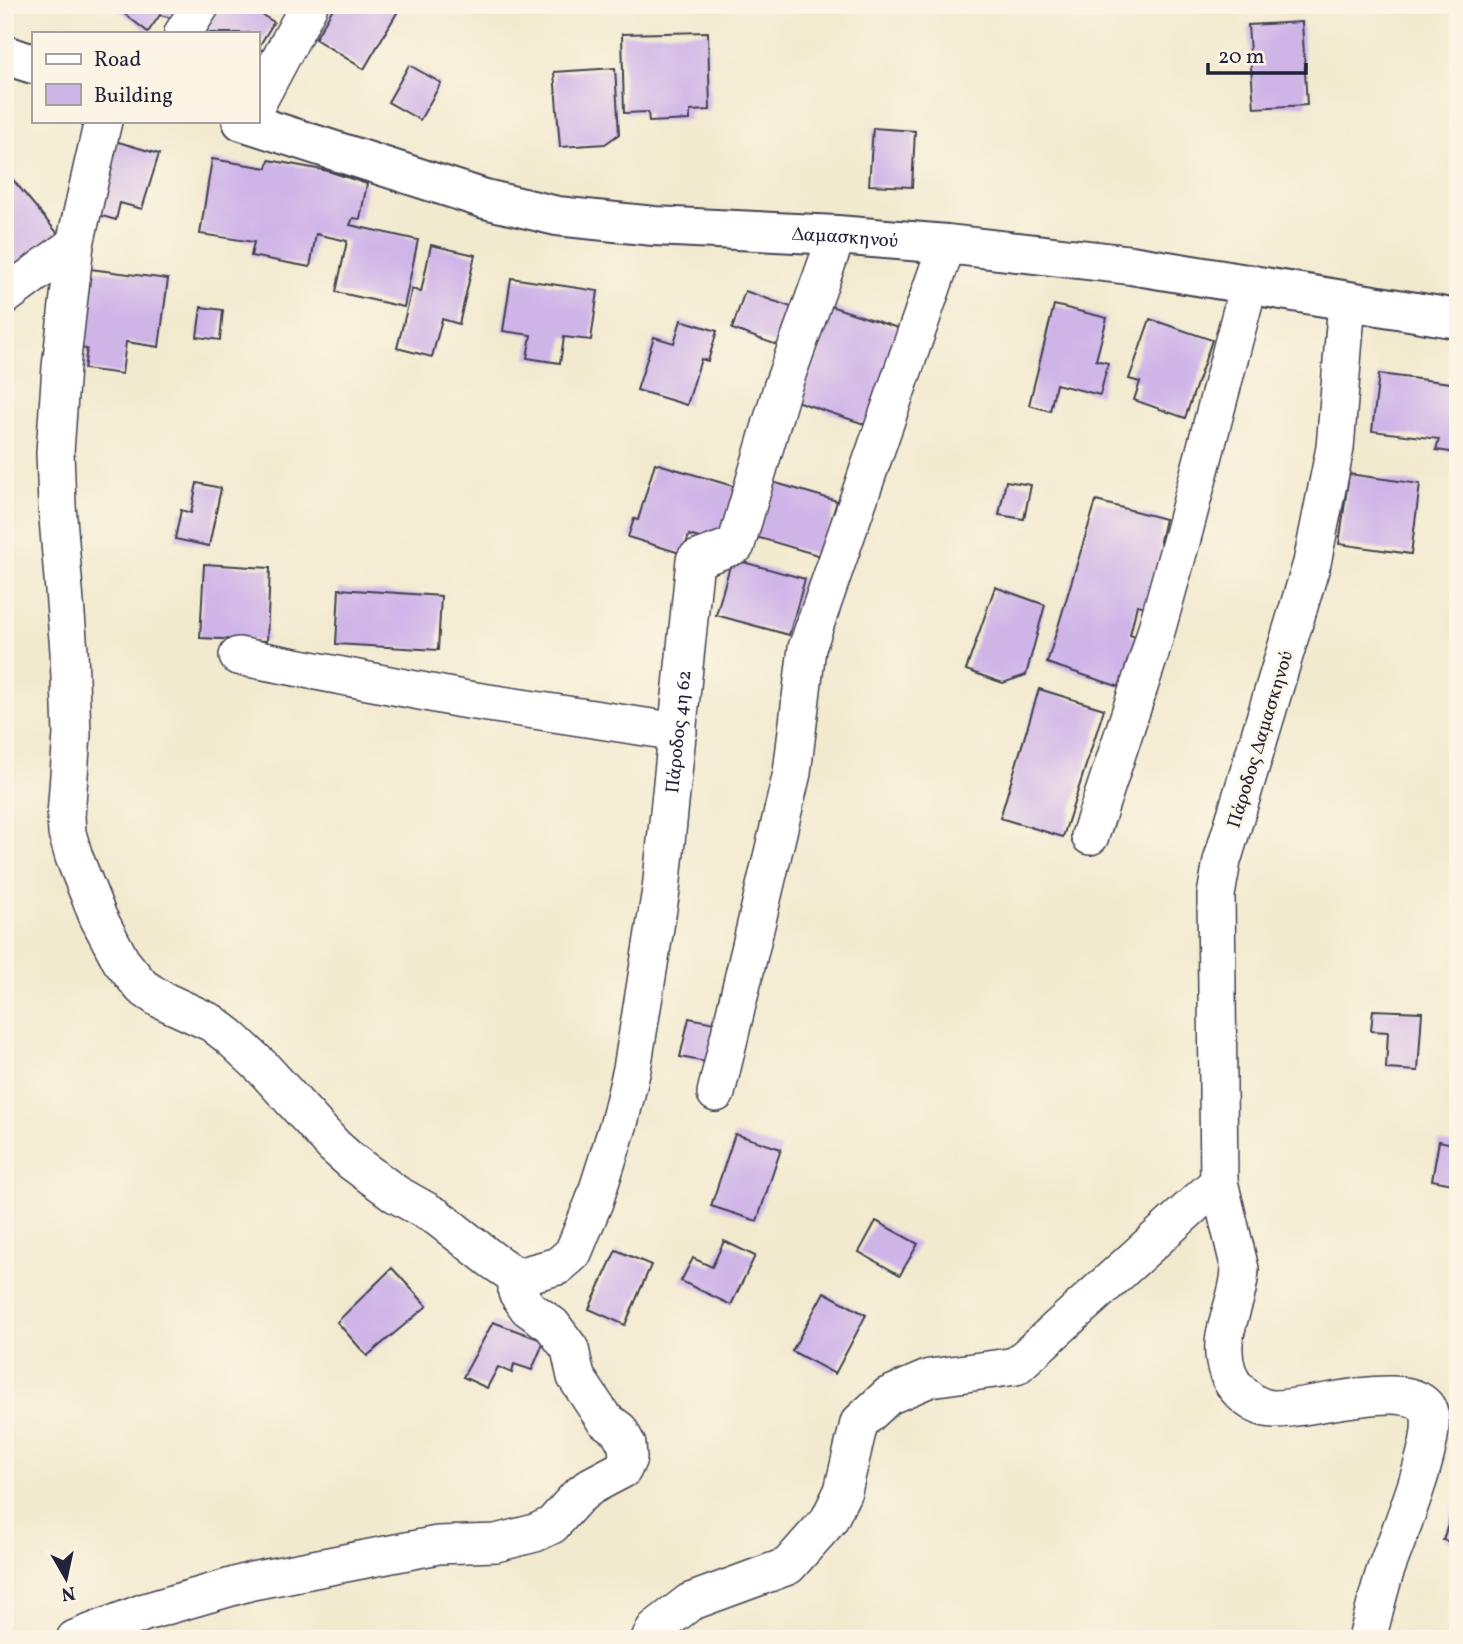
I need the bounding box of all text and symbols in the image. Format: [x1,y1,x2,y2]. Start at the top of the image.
legend [32,32,259,122]
scale bar [1208,32,1306,76]
text: 20 m [1218,43,1264,72]
text: Road [94,46,141,75]
text: Building [94,82,173,111]
street label: Δαμασκηνού [791,222,899,255]
street label: Πάροδος Δαμασκηνού [1222,648,1300,831]
street label: Πάροδος 4η 62 [660,669,699,795]
north arrow [32,1542,102,1612]
text: N [59,1579,77,1607]

